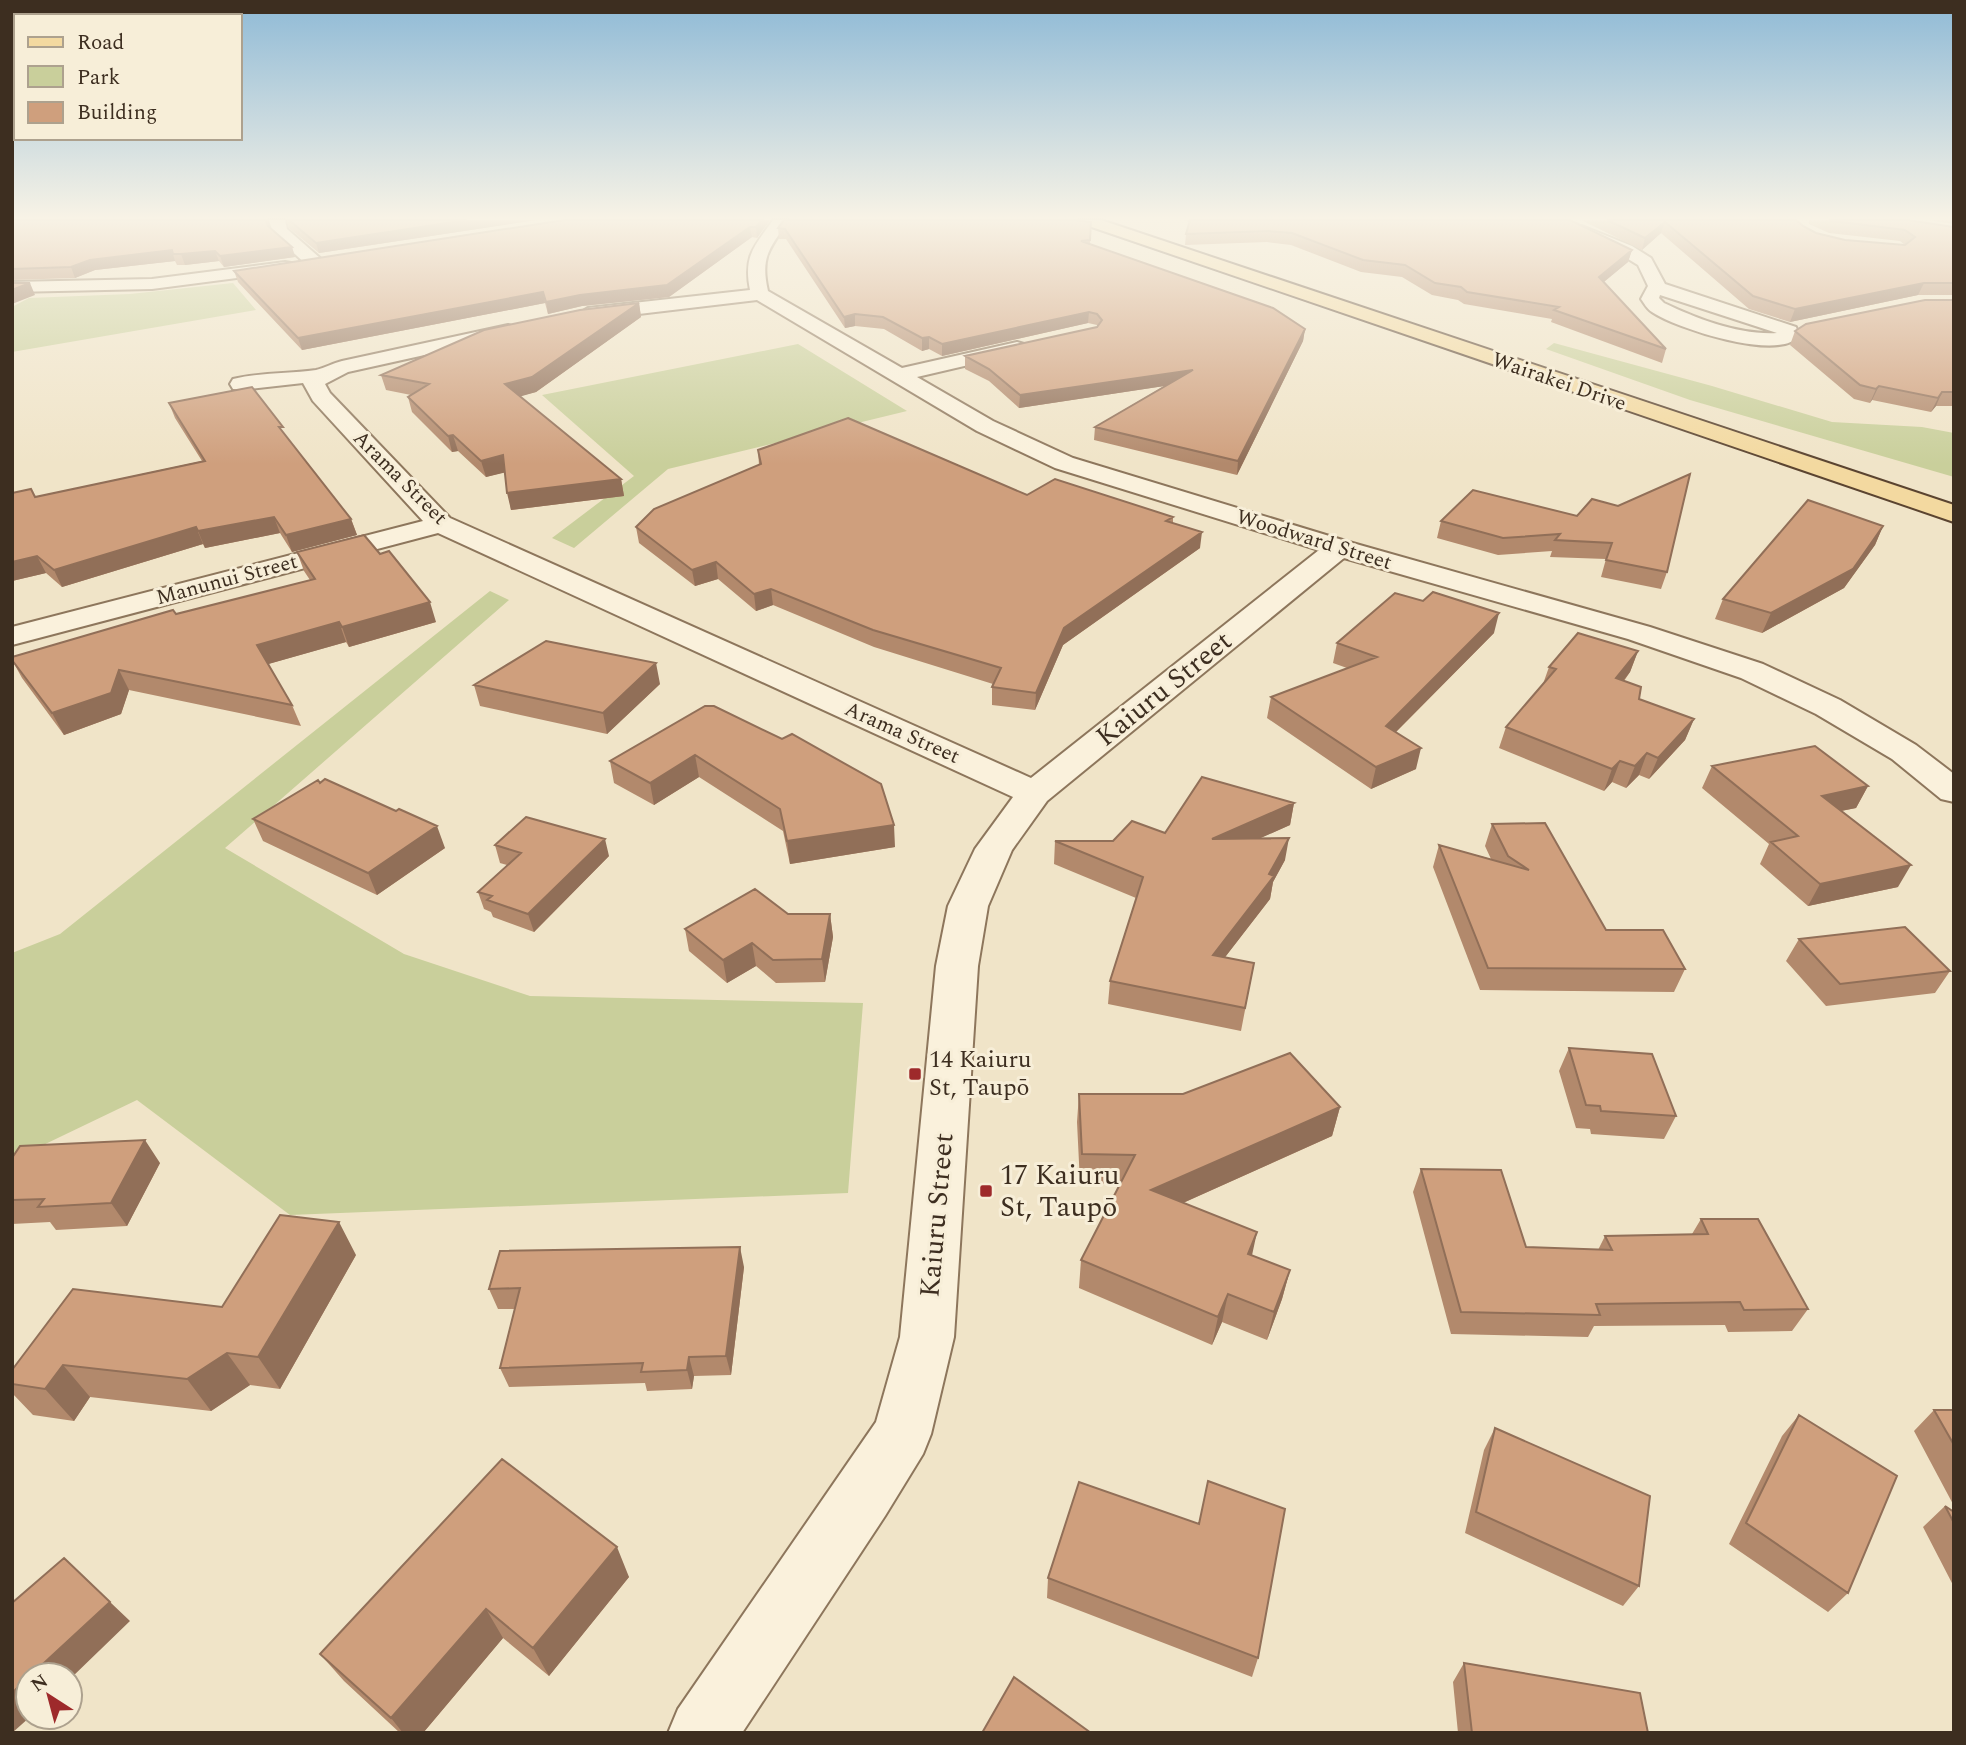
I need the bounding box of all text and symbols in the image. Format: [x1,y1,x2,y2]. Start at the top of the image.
legend [14,14,242,140]
text: Road [77,27,124,59]
text: Park [77,62,121,94]
text: Building [77,97,157,129]
street label: Wairakei Drive [1487,344,1631,420]
street label: Arama Street [345,423,455,533]
street label: Woodward Street [1232,501,1396,579]
street label: Manunui Street [153,546,301,614]
street label: Kaiuru Street [1086,620,1242,758]
street label: Arama Street [839,693,965,773]
place label: 14 Kaiuru St, Taupō [929,1042,1031,1106]
marker: 14 Kaiuru St, Taupō [907,1066,923,1082]
street label: Kaiuru Street [908,1131,966,1299]
place label: 17 Kaiuru St, Taupō [1000,1154,1120,1229]
marker: 17 Kaiuru St, Taupō [978,1183,994,1199]
north arrow [14,1661,84,1731]
text: N [25,1667,55,1700]

